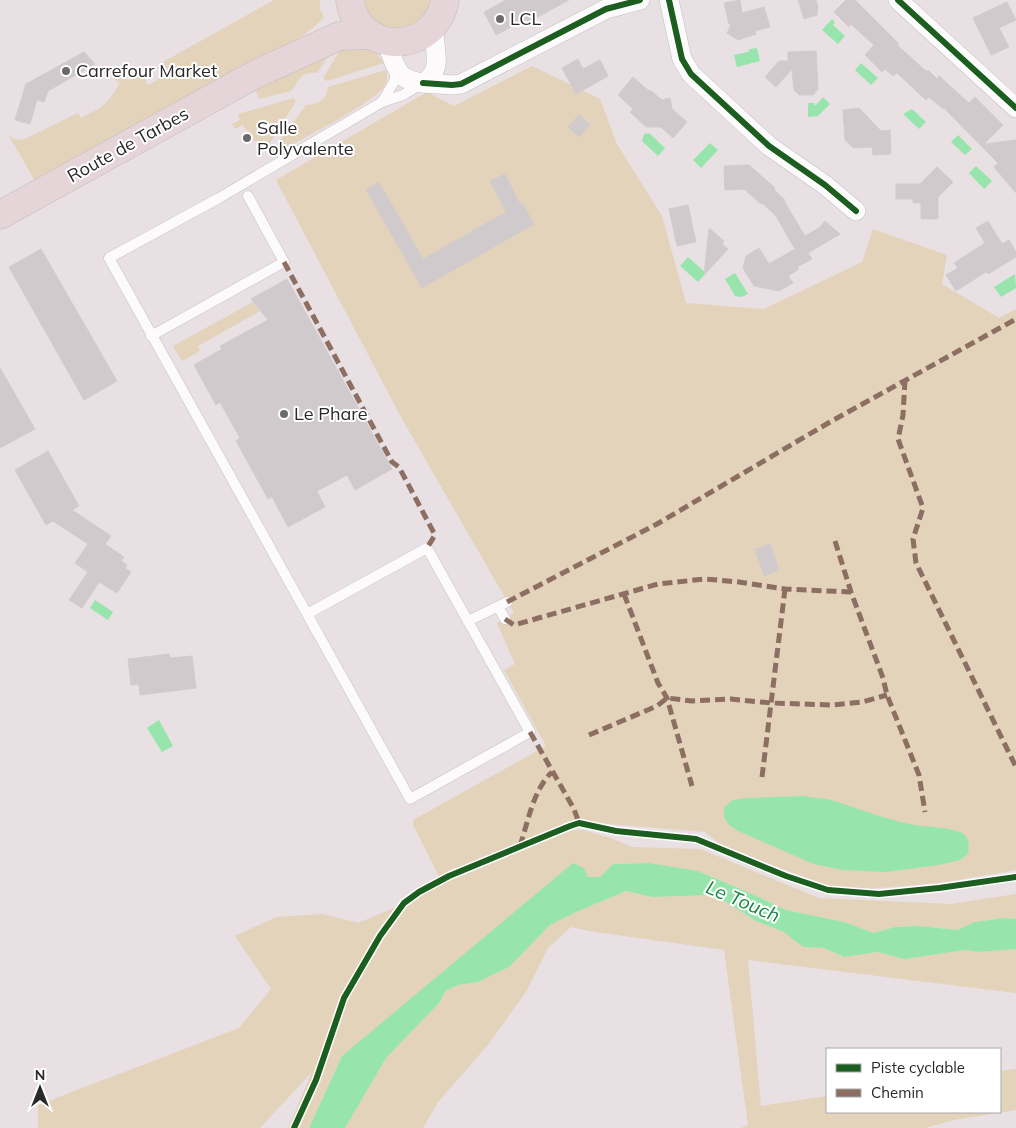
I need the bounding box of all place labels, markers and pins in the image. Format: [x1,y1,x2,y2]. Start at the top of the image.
place label: LCL [510,7,541,30]
marker: LCL [494,13,506,25]
place label: Carrefour Market [76,59,217,82]
marker: Carrefour Market [60,65,72,77]
place label: Salle Polyvalente [257,116,353,160]
marker: Salle Polyvalente [241,132,253,144]
place label: Le Phare [294,402,368,425]
marker: Le Phare [278,408,290,420]

